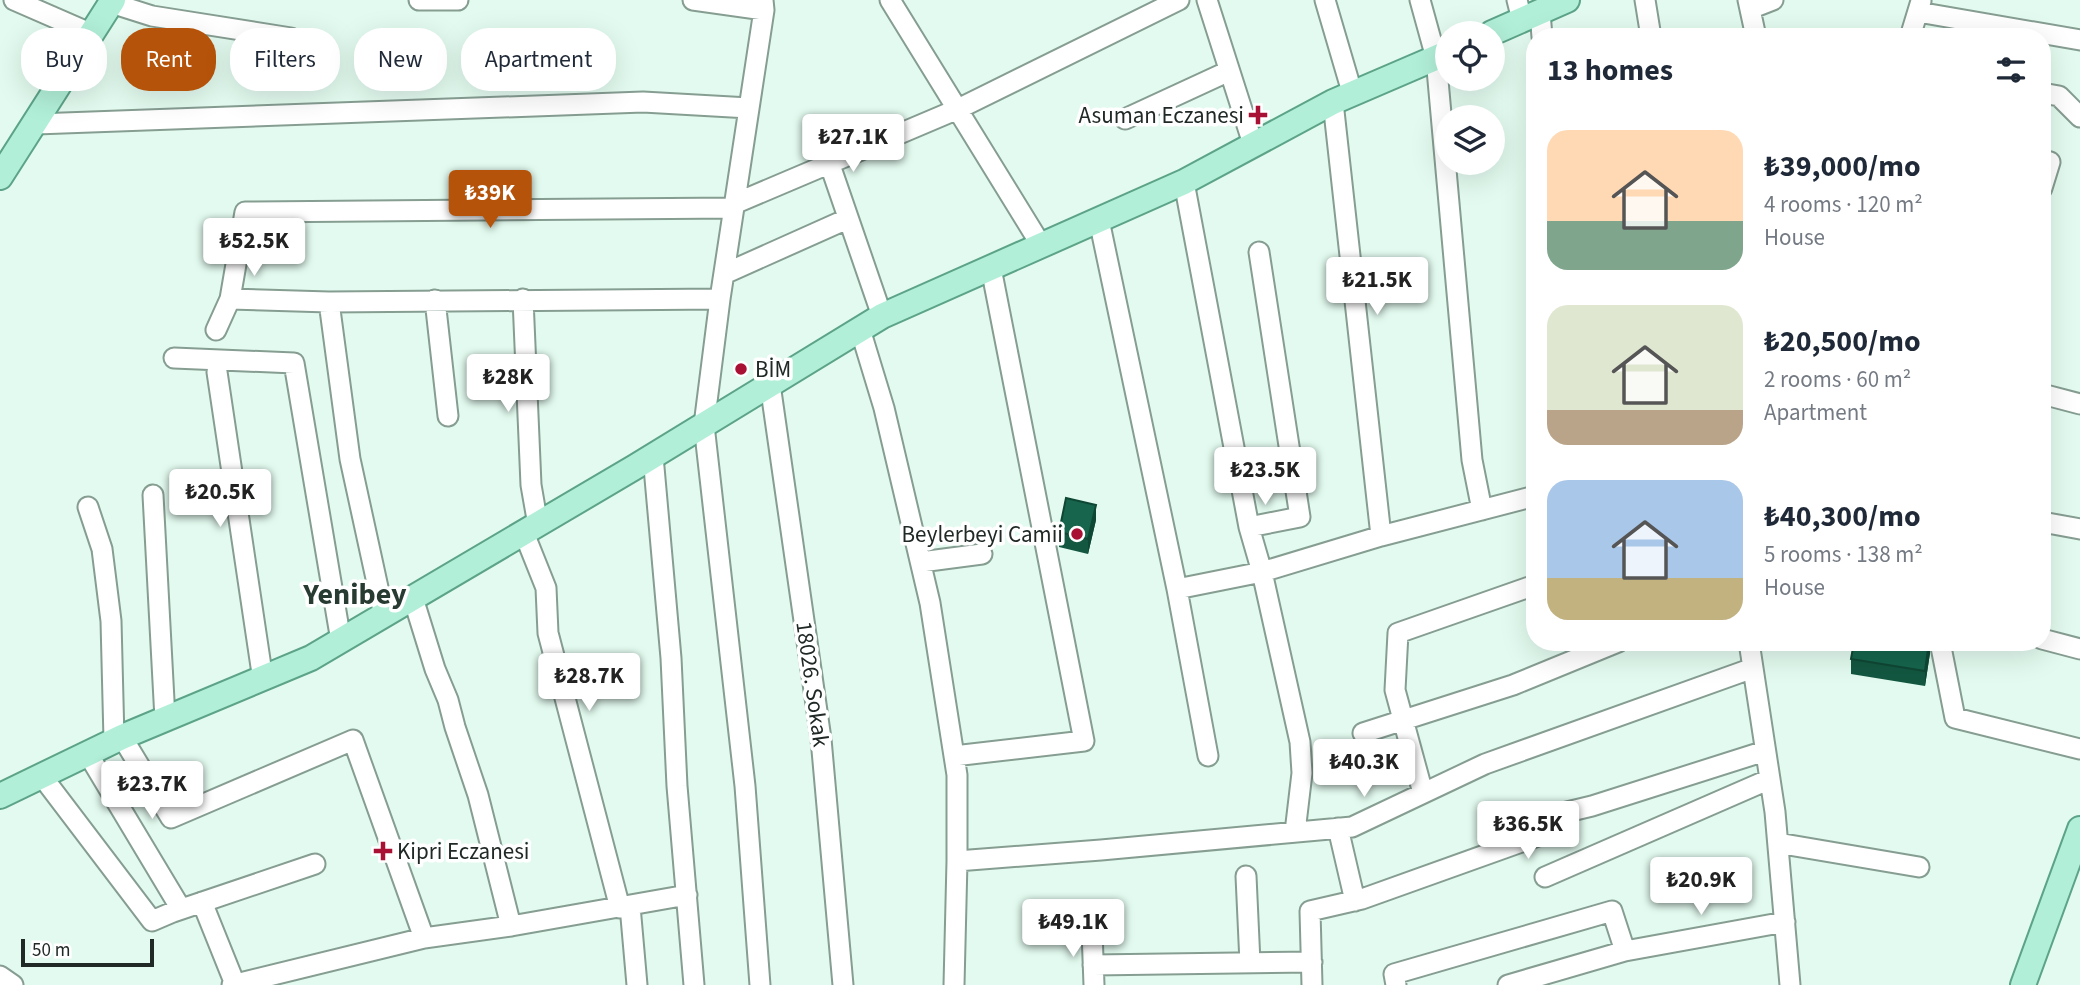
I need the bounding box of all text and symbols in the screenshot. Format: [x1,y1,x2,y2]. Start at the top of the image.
map controls [1435,21,1505,175]
button: locate [1435,21,1505,91]
chip: Buy [21,28,107,91]
chip: Rent [121,28,216,91]
chip: Filters [230,28,340,91]
chip: New [354,28,447,91]
chip: Apartment [461,28,616,91]
text: 13 homes [1547,49,1673,92]
icon: filters [1992,51,2030,89]
place label: Asuman Eczanesi [1078,99,1244,132]
button: layers [1435,105,1505,175]
marker: Asuman Eczanesi [1250,107,1266,123]
pin: ₺27.1K [796,114,910,174]
text: ₺27.1K [818,120,888,153]
text: ₺39,000/mo [1764,145,1921,188]
icon: home [1603,158,1687,242]
pin: ₺39K [449,170,531,230]
text: ₺39K [465,176,515,209]
text: 4 rooms · 120 m² [1764,188,1923,221]
pin: ₺52.5K [197,218,311,278]
text: House [1764,221,1825,254]
text: ₺52.5K [219,224,289,257]
pin: ₺21.5K [1320,258,1434,317]
text: ₺21.5K [1342,263,1412,296]
text: ₺20,500/mo [1764,320,1921,363]
icon: home [1603,333,1687,417]
place label: BİM [755,353,791,386]
pin: ₺28K [467,354,549,414]
text: ₺28K [483,360,533,393]
marker: BİM [733,361,749,377]
text: 2 rooms · 60 m² [1764,363,1911,396]
text: Apartment [1764,396,1867,429]
pin: ₺23.5K [1208,448,1322,507]
text: ₺23.5K [1230,453,1300,486]
pin: ₺20.5K [163,470,277,529]
text: ₺20.5K [185,475,255,508]
text: ₺40,300/mo [1764,495,1921,538]
icon: home [1603,508,1687,592]
place label: Beylerbeyi Camii [902,518,1063,551]
marker: Beylerbeyi Camii [1069,526,1085,542]
text: 5 rooms · 138 m² [1764,538,1923,571]
text: House [1764,571,1825,604]
district label: Yenibey [302,573,407,616]
street label: 18026. Sokak [787,619,838,750]
pin: ₺28.7K [532,654,646,713]
text: ₺28.7K [554,659,624,692]
pin: ₺40.3K [1307,740,1421,799]
text: ₺40.3K [1329,745,1399,778]
pin: ₺23.7K [95,762,209,821]
text: ₺23.7K [117,767,187,800]
pin: ₺36.5K [1471,802,1585,861]
text: ₺36.5K [1493,807,1563,840]
place label: Kipri Eczanesi [397,835,530,868]
marker: Kipri Eczanesi [375,843,391,859]
pin: ₺20.9K [1644,858,1758,917]
text: ₺20.9K [1666,863,1736,896]
pin: ₺49.1K [1016,900,1130,959]
text: ₺49.1K [1038,905,1108,938]
scale bar [21,936,154,968]
text: 50 m [32,937,70,964]

